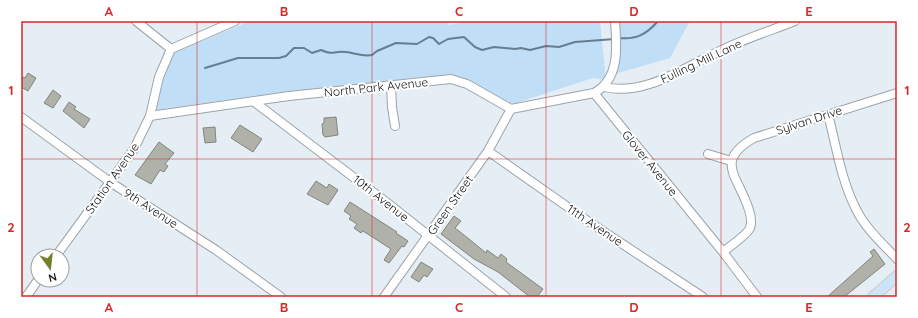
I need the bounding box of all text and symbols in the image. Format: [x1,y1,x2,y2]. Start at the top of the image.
text: A [105,3,114,19]
text: B [280,3,288,19]
text: C [455,3,463,19]
text: D [629,3,639,19]
text: E [805,3,813,19]
street label: Fulling Mill Lane [658,36,744,86]
street label: North Park Avenue [323,74,429,100]
text: 1 [8,82,14,98]
text: 1 [904,82,910,98]
street label: Sylvan Drive [774,102,844,138]
street label: Glover Avenue [619,127,681,199]
street label: Station Avenue [82,139,142,216]
street label: 10th Avenue [350,172,412,225]
street label: Green Street [424,172,476,238]
street label: 9th Avenue [121,185,181,231]
street label: 11th Avenue [564,201,626,249]
text: 2 [7,219,15,235]
text: 2 [903,219,911,235]
north arrow [30,248,70,288]
text: N [47,270,58,285]
text: A [105,299,114,315]
text: B [280,299,288,315]
text: C [455,299,463,315]
text: D [629,299,639,315]
text: E [805,299,813,315]

